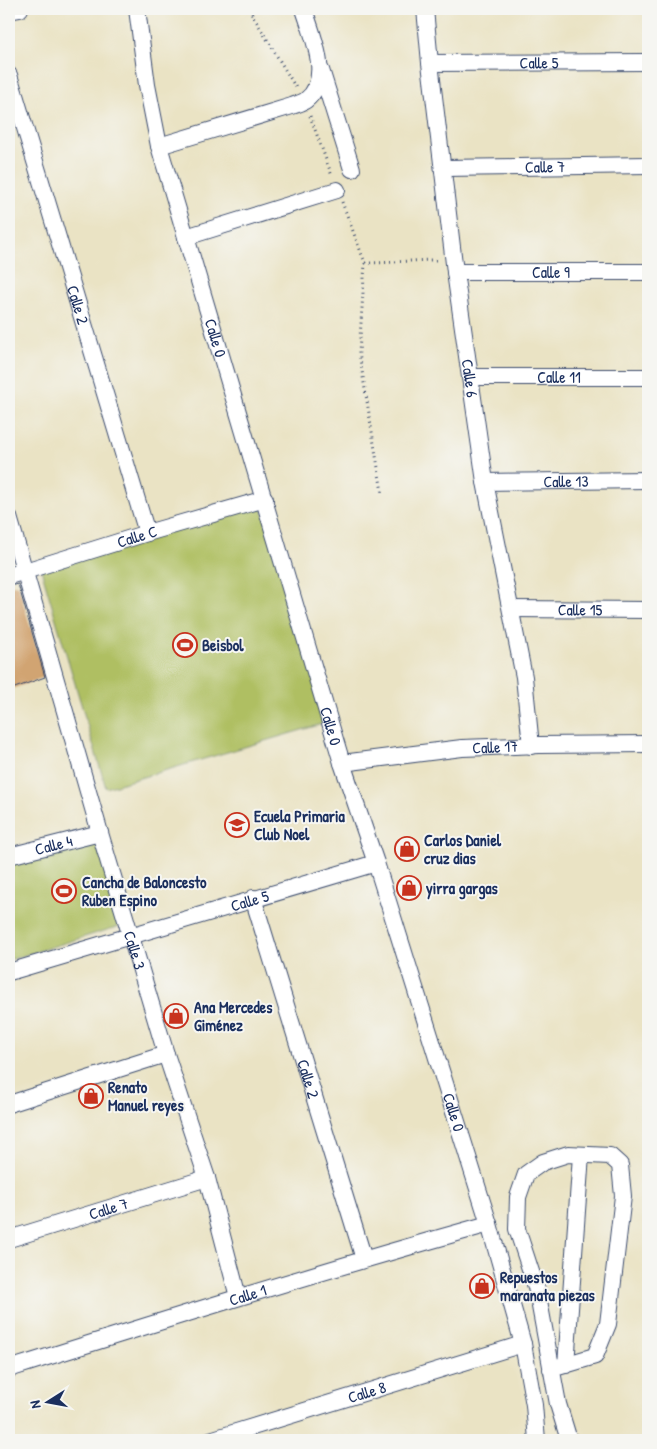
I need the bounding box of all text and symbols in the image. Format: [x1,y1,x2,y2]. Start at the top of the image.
street label: Calle 5 [520,51,559,74]
street label: Calle 7 [525,155,565,178]
street label: Calle 9 [532,261,570,283]
street label: Calle 2 [62,283,95,327]
street label: Calle 0 [200,316,232,360]
street label: Calle 6 [457,358,484,399]
street label: Calle 11 [537,366,581,388]
street label: Calle 13 [543,470,589,492]
street label: Calle C [114,520,160,553]
street label: Calle 15 [558,598,603,621]
sports icon: Beisbol [172,632,198,658]
place label: Beisbol [202,634,244,656]
street label: Calle 0 [315,704,347,748]
street label: Calle 17 [472,735,518,759]
place label: Ecuela Primaria Club Noel [254,805,346,845]
school or university icon: Ecuela Primaria Club Noel [224,812,250,838]
street label: Calle 4 [32,829,75,860]
place label: Carlos Daniel cruz dias [424,829,502,869]
shop icon: Carlos Daniel cruz dias [394,836,420,862]
place label: Cancha de Baloncesto Ruben Espino [82,871,207,912]
shop icon: yirra gargas [396,875,422,901]
place label: yirra gargas [425,877,499,900]
sports icon: Cancha de Baloncesto Ruben Espino [51,878,77,904]
street label: Calle 5 [228,884,272,917]
street label: Calle 3 [119,928,151,972]
place label: Ana Mercedes Giménez [194,996,273,1036]
shop icon: Ana Mercedes Giménez [163,1003,189,1029]
street label: Calle 2 [292,1057,325,1101]
place label: Renato Manuel reyes [108,1076,184,1117]
shop icon: Renato Manuel reyes [78,1083,104,1109]
street label: Calle 0 [438,1090,470,1134]
street label: Calle 7 [86,1192,131,1225]
place label: Repuestos maranata piezas [500,1266,595,1307]
shop icon: Repuestos maranata piezas [469,1273,495,1299]
street label: Calle 1 [226,1279,269,1311]
north arrow [22,1376,72,1426]
street label: Calle 8 [345,1376,389,1408]
text: N [25,1399,45,1410]

